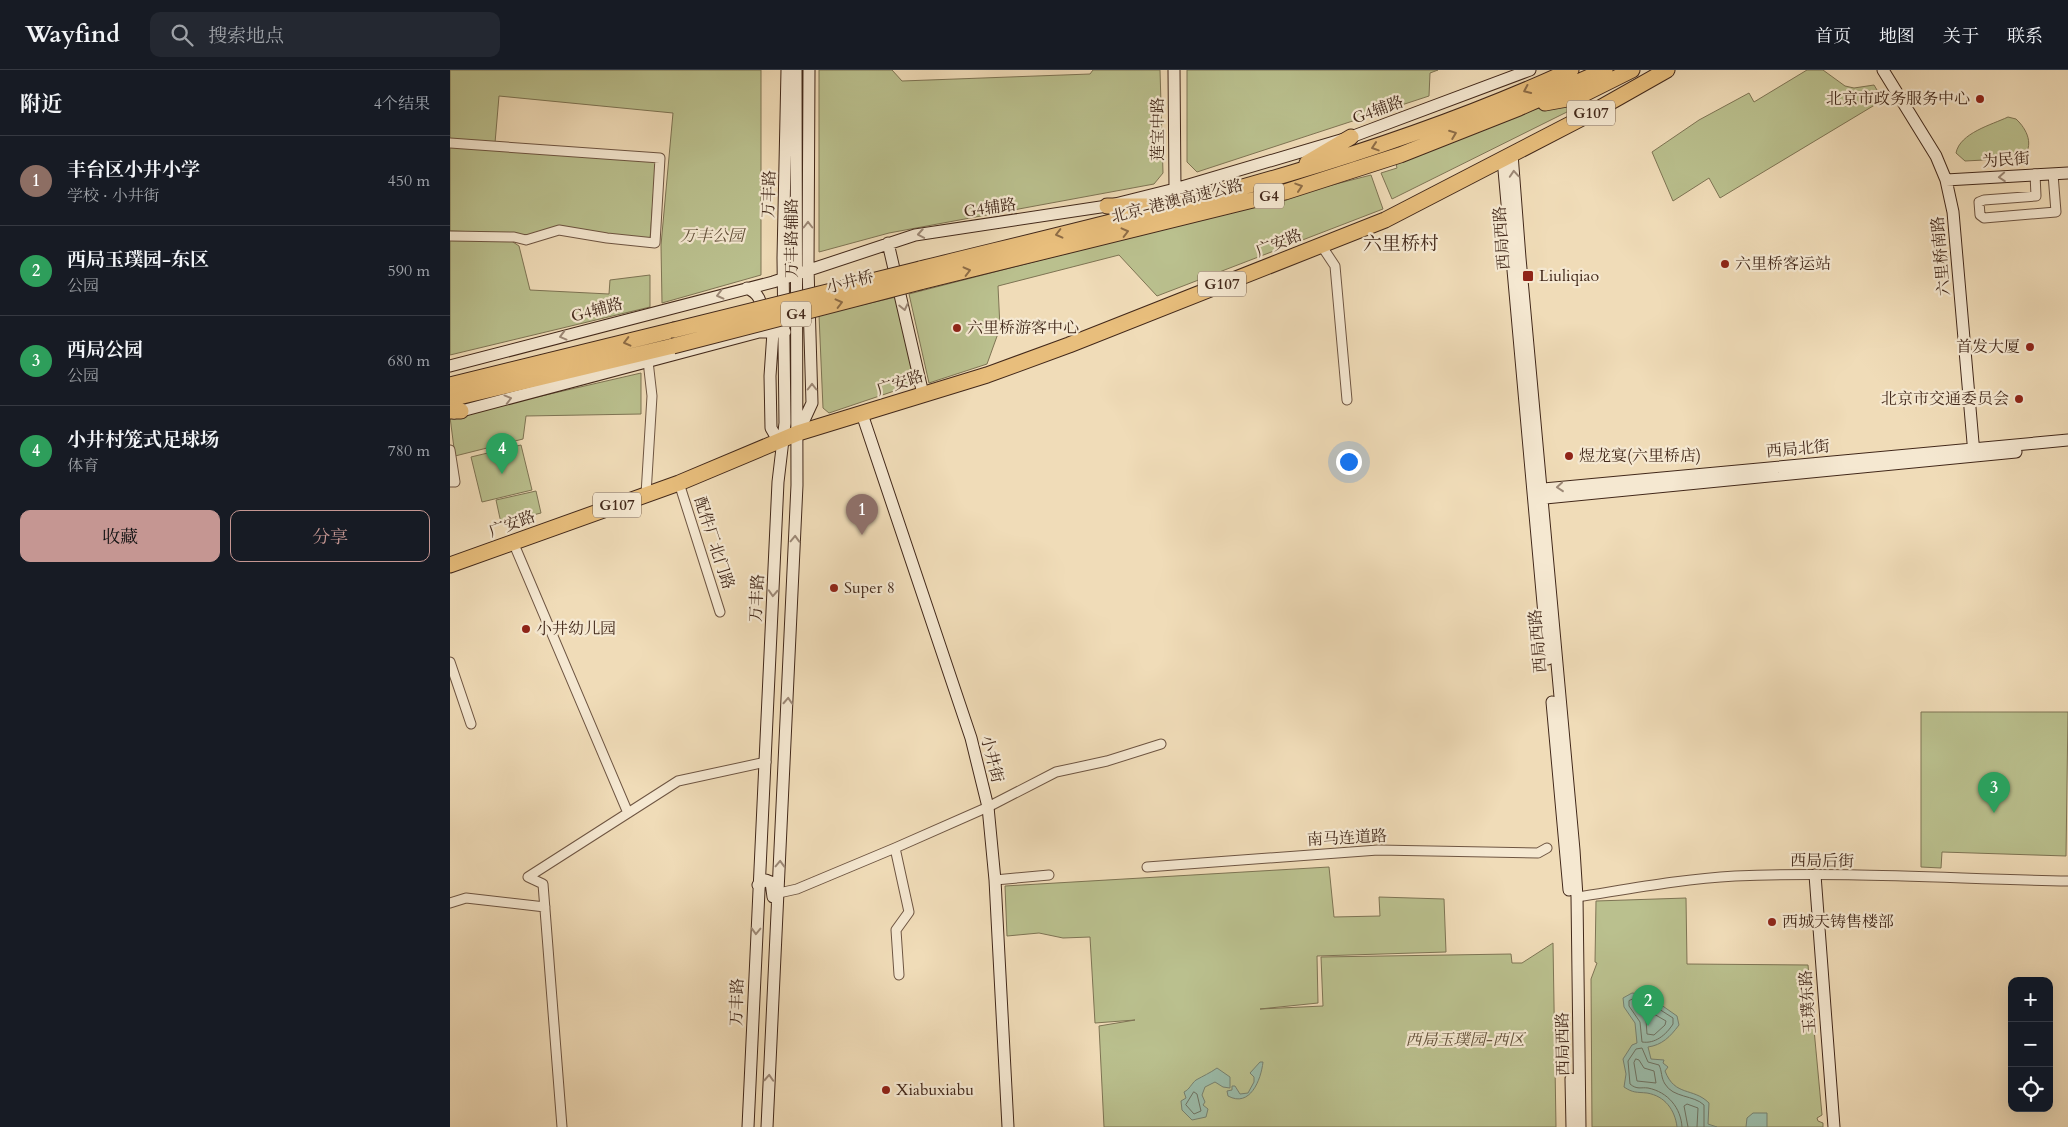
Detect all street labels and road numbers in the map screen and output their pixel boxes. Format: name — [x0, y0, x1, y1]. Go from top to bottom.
street label: G4辅路 — [1349, 91, 1407, 129]
street label: 莲宝中路 — [1147, 97, 1169, 161]
road number: G107 — [1567, 100, 1615, 126]
street label: 为民街 — [1981, 147, 2031, 173]
street label: 万丰路 — [757, 170, 781, 218]
street label: 北京-港澳高速公路 — [1109, 174, 1245, 228]
road number: G4 — [1254, 184, 1284, 208]
street label: G4辅路 — [962, 193, 1018, 223]
street label: 万丰路辅路 — [781, 198, 803, 278]
street label: 西局西路 — [1489, 205, 1515, 271]
street label: 六里桥南路 — [1927, 215, 1955, 297]
street label: 广安路 — [1253, 224, 1305, 262]
street label: 小井桥 — [824, 266, 876, 298]
road number: G107 — [1198, 272, 1246, 296]
street label: G4辅路 — [569, 293, 625, 327]
road number: G4 — [781, 302, 811, 326]
street label: 广安路 — [874, 365, 926, 401]
street label: 西局北街 — [1765, 435, 1831, 463]
road number: G107 — [593, 492, 641, 518]
street label: 配件厂北门路 — [689, 494, 739, 592]
street label: 广安路 — [486, 505, 538, 543]
street label: 万丰路 — [745, 573, 769, 623]
street label: 西局西路 — [1524, 608, 1552, 674]
street label: 小井街 — [976, 733, 1008, 785]
street label: 南马连道路 — [1306, 825, 1388, 851]
street label: 西局后街 — [1790, 849, 1854, 873]
street label: 玉璞东路 — [1795, 969, 1821, 1035]
street label: 万丰路 — [725, 978, 749, 1026]
street label: 西局西路 — [1551, 1012, 1575, 1076]

